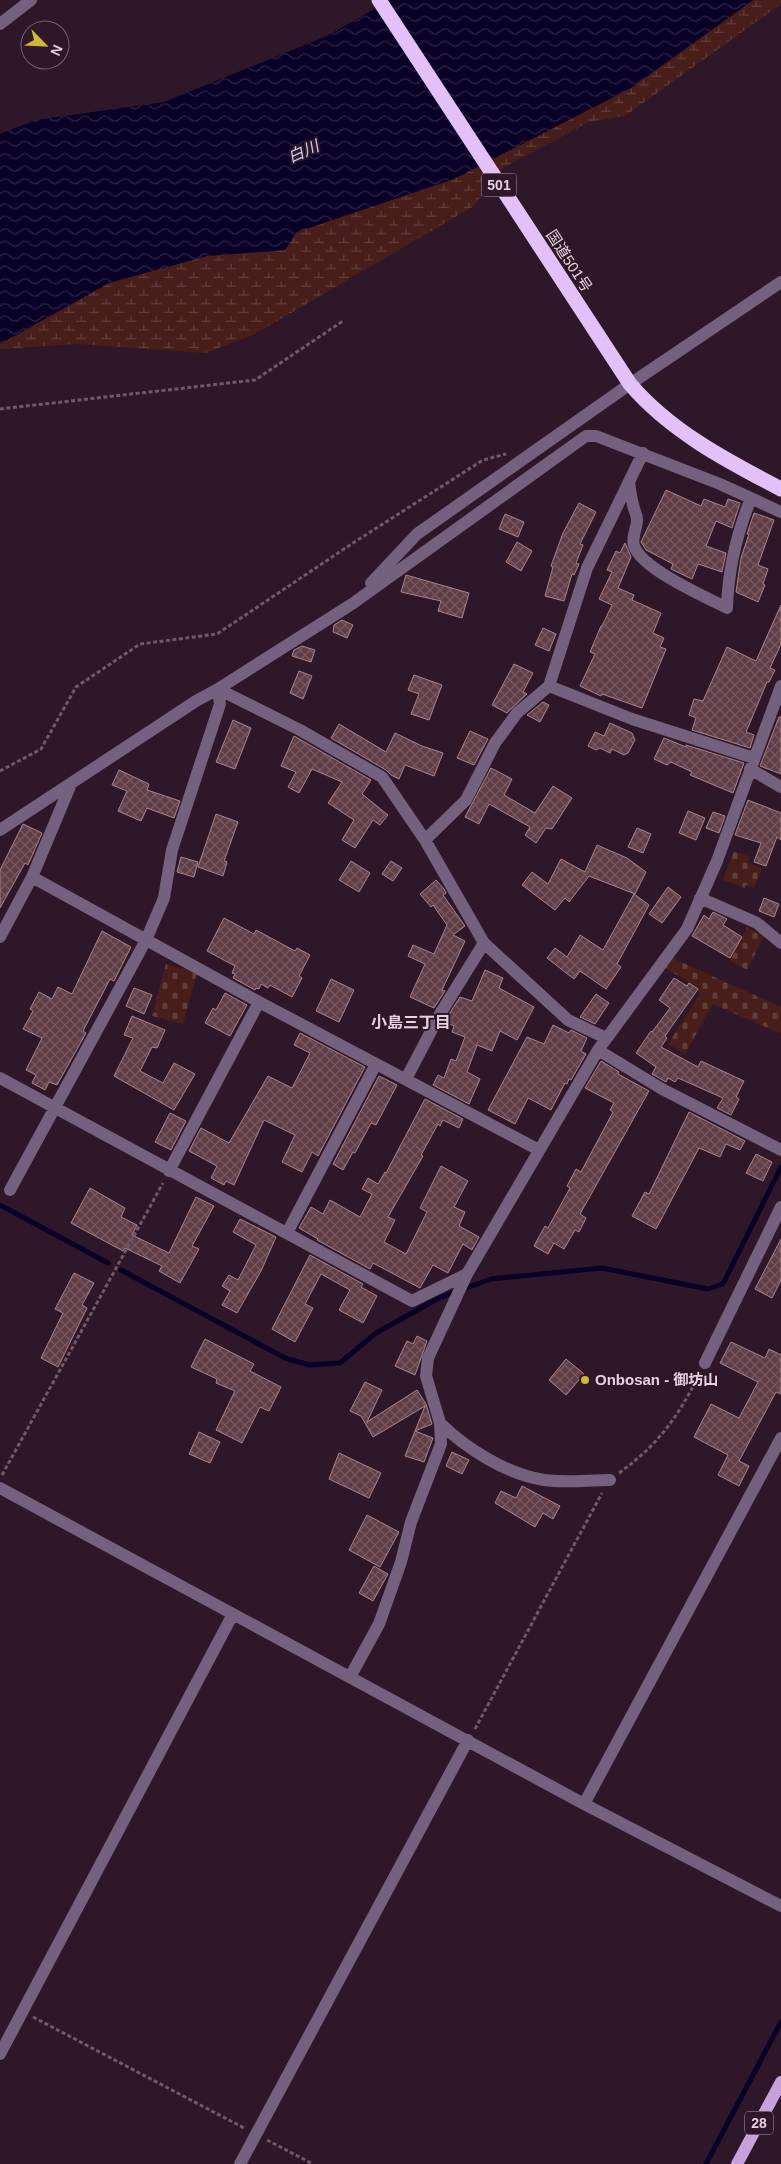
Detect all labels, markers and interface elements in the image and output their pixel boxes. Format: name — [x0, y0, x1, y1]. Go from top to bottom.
north arrow — [20, 20, 70, 70]
text: N — [48, 42, 66, 58]
water label: 白川 — [285, 136, 323, 166]
road number: 501 — [482, 174, 516, 196]
street label: 国道501号 — [543, 227, 596, 295]
district label: 小島三丁目 — [371, 1014, 451, 1031]
place label: Onbosan - 御坊山 — [595, 1371, 718, 1388]
marker: Onbosan - 御坊山 — [579, 1374, 591, 1386]
road number: 28 — [745, 2112, 773, 2134]

